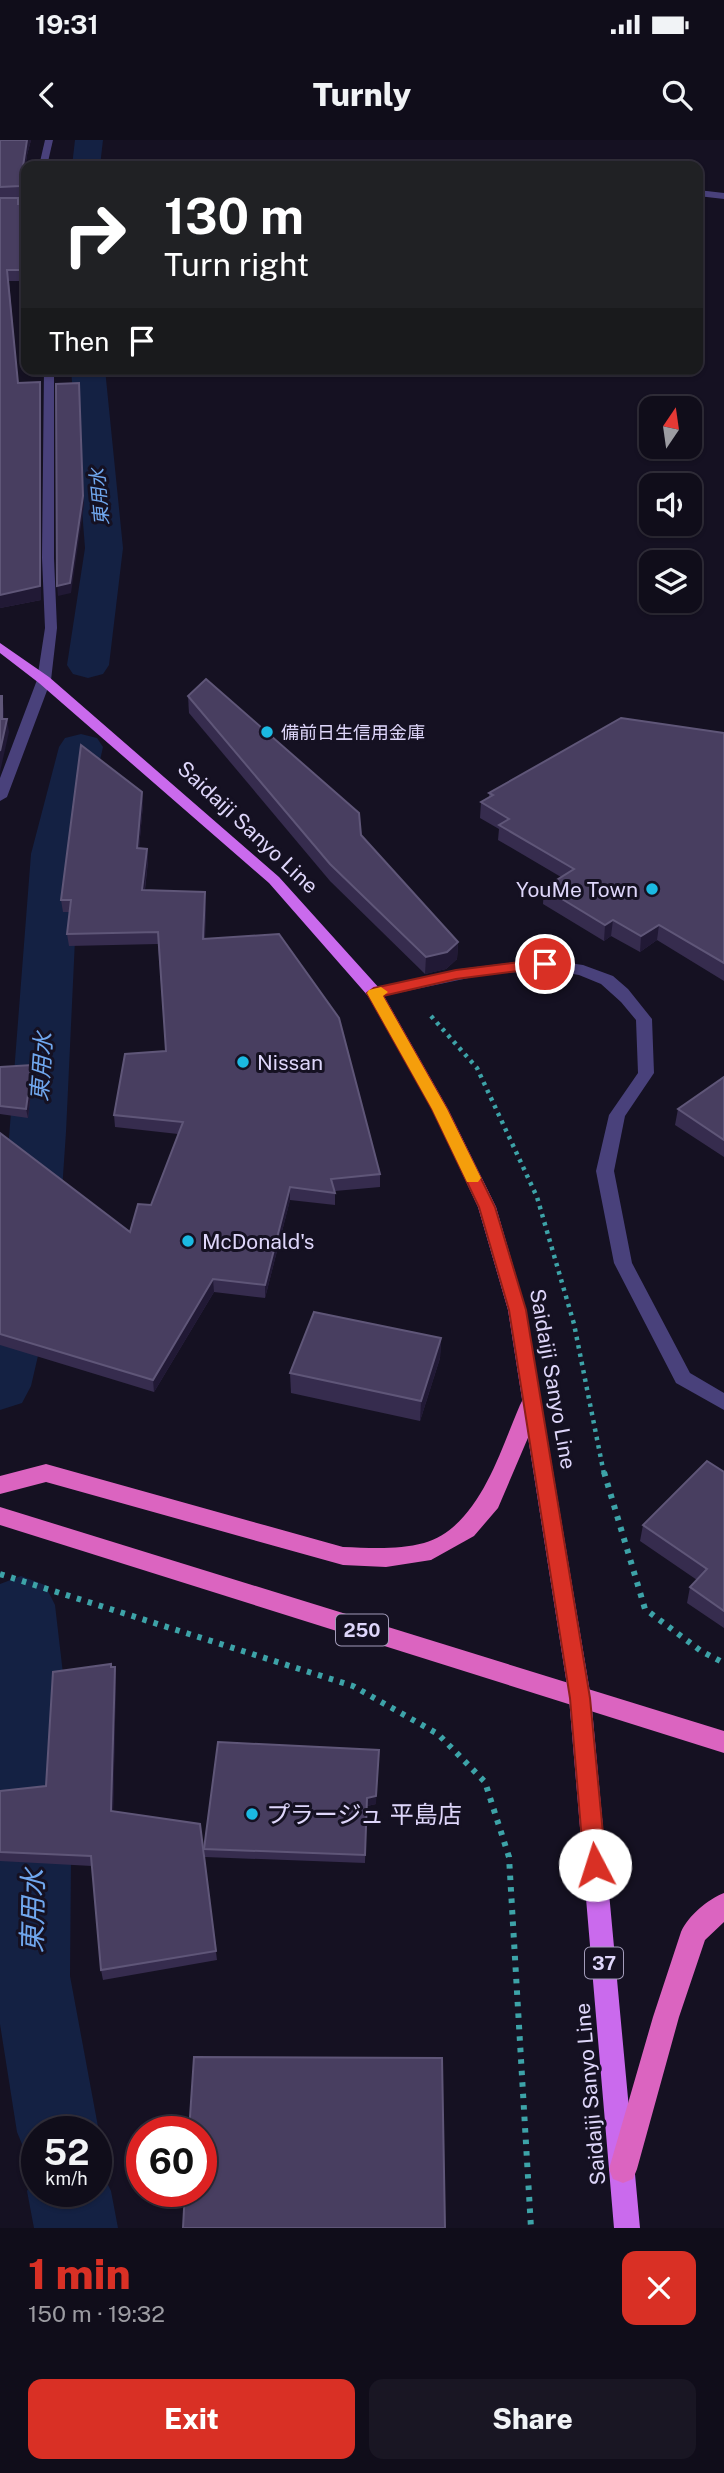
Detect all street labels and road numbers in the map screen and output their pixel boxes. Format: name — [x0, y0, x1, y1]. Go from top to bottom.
street label: Saidaiji Sanyo Line — [173, 756, 323, 898]
street label: Saidaiji Sanyo Line — [525, 1287, 581, 1471]
road number: 250 — [336, 1614, 388, 1646]
road number: 37 — [585, 1948, 623, 1979]
street label: Saidaiji Sanyo Line — [570, 2002, 610, 2186]

